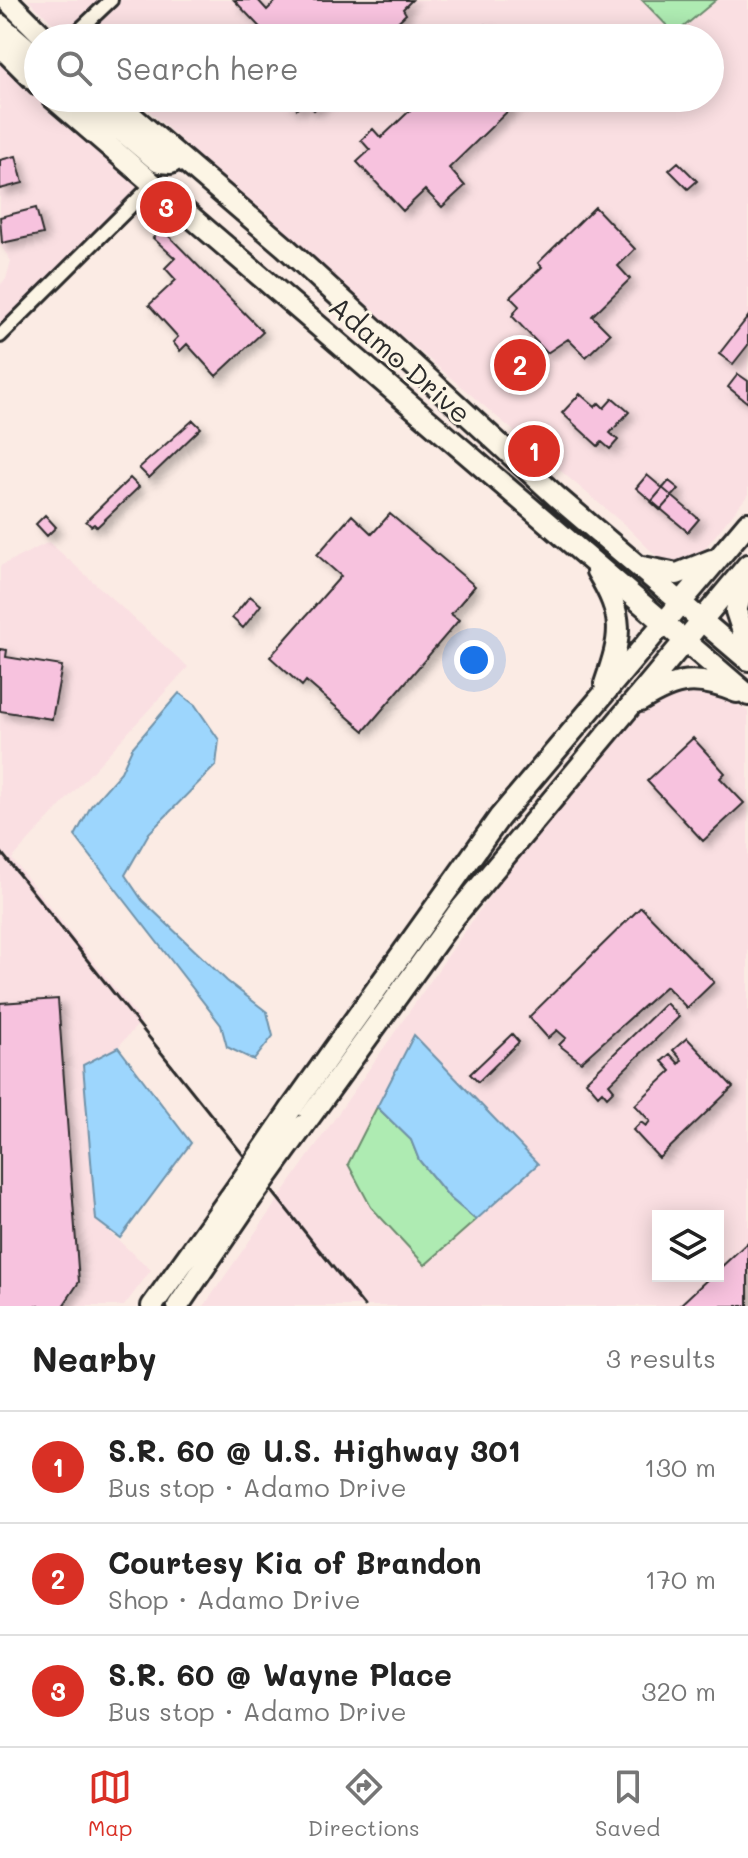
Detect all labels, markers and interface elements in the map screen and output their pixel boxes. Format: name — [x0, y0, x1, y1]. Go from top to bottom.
search box — [24, 24, 724, 112]
icon: search — [52, 46, 96, 90]
text: Search here — [116, 48, 299, 88]
pin: 3 — [140, 177, 192, 237]
street label: Adamo Drive — [322, 288, 479, 431]
pin: 2 — [494, 335, 546, 395]
pin: 1 — [508, 421, 560, 481]
your location — [454, 640, 494, 680]
map controls — [652, 1210, 724, 1282]
button: layers — [652, 1210, 724, 1282]
text: Nearby — [32, 1336, 157, 1381]
text: 3 results — [606, 1341, 716, 1375]
text: S.R. 60 @ U.S. Highway 301 — [108, 1430, 521, 1470]
text: 1 — [52, 1450, 64, 1484]
text: 130 m — [644, 1450, 716, 1484]
text: Bus stop · Adamo Drive — [108, 1470, 407, 1504]
text: Courtesy Kia of Brandon — [108, 1542, 482, 1582]
text: 2 — [51, 1562, 65, 1596]
text: 170 m — [645, 1562, 716, 1596]
text: Shop · Adamo Drive — [108, 1582, 361, 1616]
text: S.R. 60 @ Wayne Place — [108, 1654, 452, 1694]
text: 3 — [50, 1674, 66, 1708]
text: 320 m — [641, 1674, 716, 1708]
text: Bus stop · Adamo Drive — [108, 1694, 407, 1728]
tab: Map — [88, 1765, 133, 1842]
tab: Directions — [308, 1765, 420, 1842]
tab: Saved — [595, 1765, 660, 1842]

